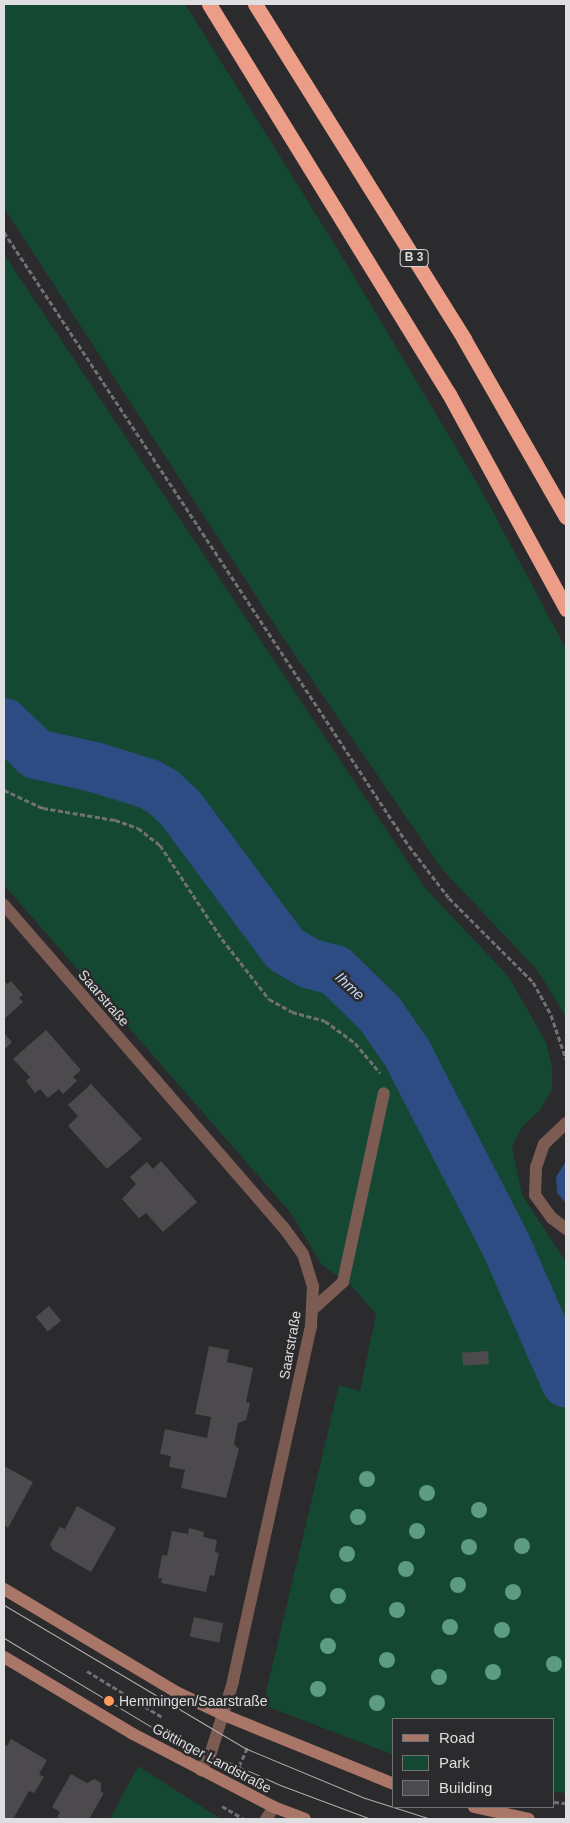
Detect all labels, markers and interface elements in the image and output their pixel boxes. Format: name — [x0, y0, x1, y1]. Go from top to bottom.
road number: B 3 — [399, 248, 429, 268]
street label: Saarstraße — [75, 966, 133, 1030]
water label: Ihme — [332, 968, 368, 1004]
street label: Saarstraße — [276, 1309, 304, 1381]
place label: Hemmingen/Saarstraße — [119, 1693, 268, 1709]
marker: Hemmingen/Saarstraße — [103, 1695, 115, 1707]
legend — [392, 1718, 555, 1808]
street label: Göttinger Landstraße — [150, 1720, 274, 1796]
text: Road — [439, 1729, 475, 1746]
text: Park — [439, 1754, 470, 1771]
text: Building — [439, 1779, 492, 1796]

